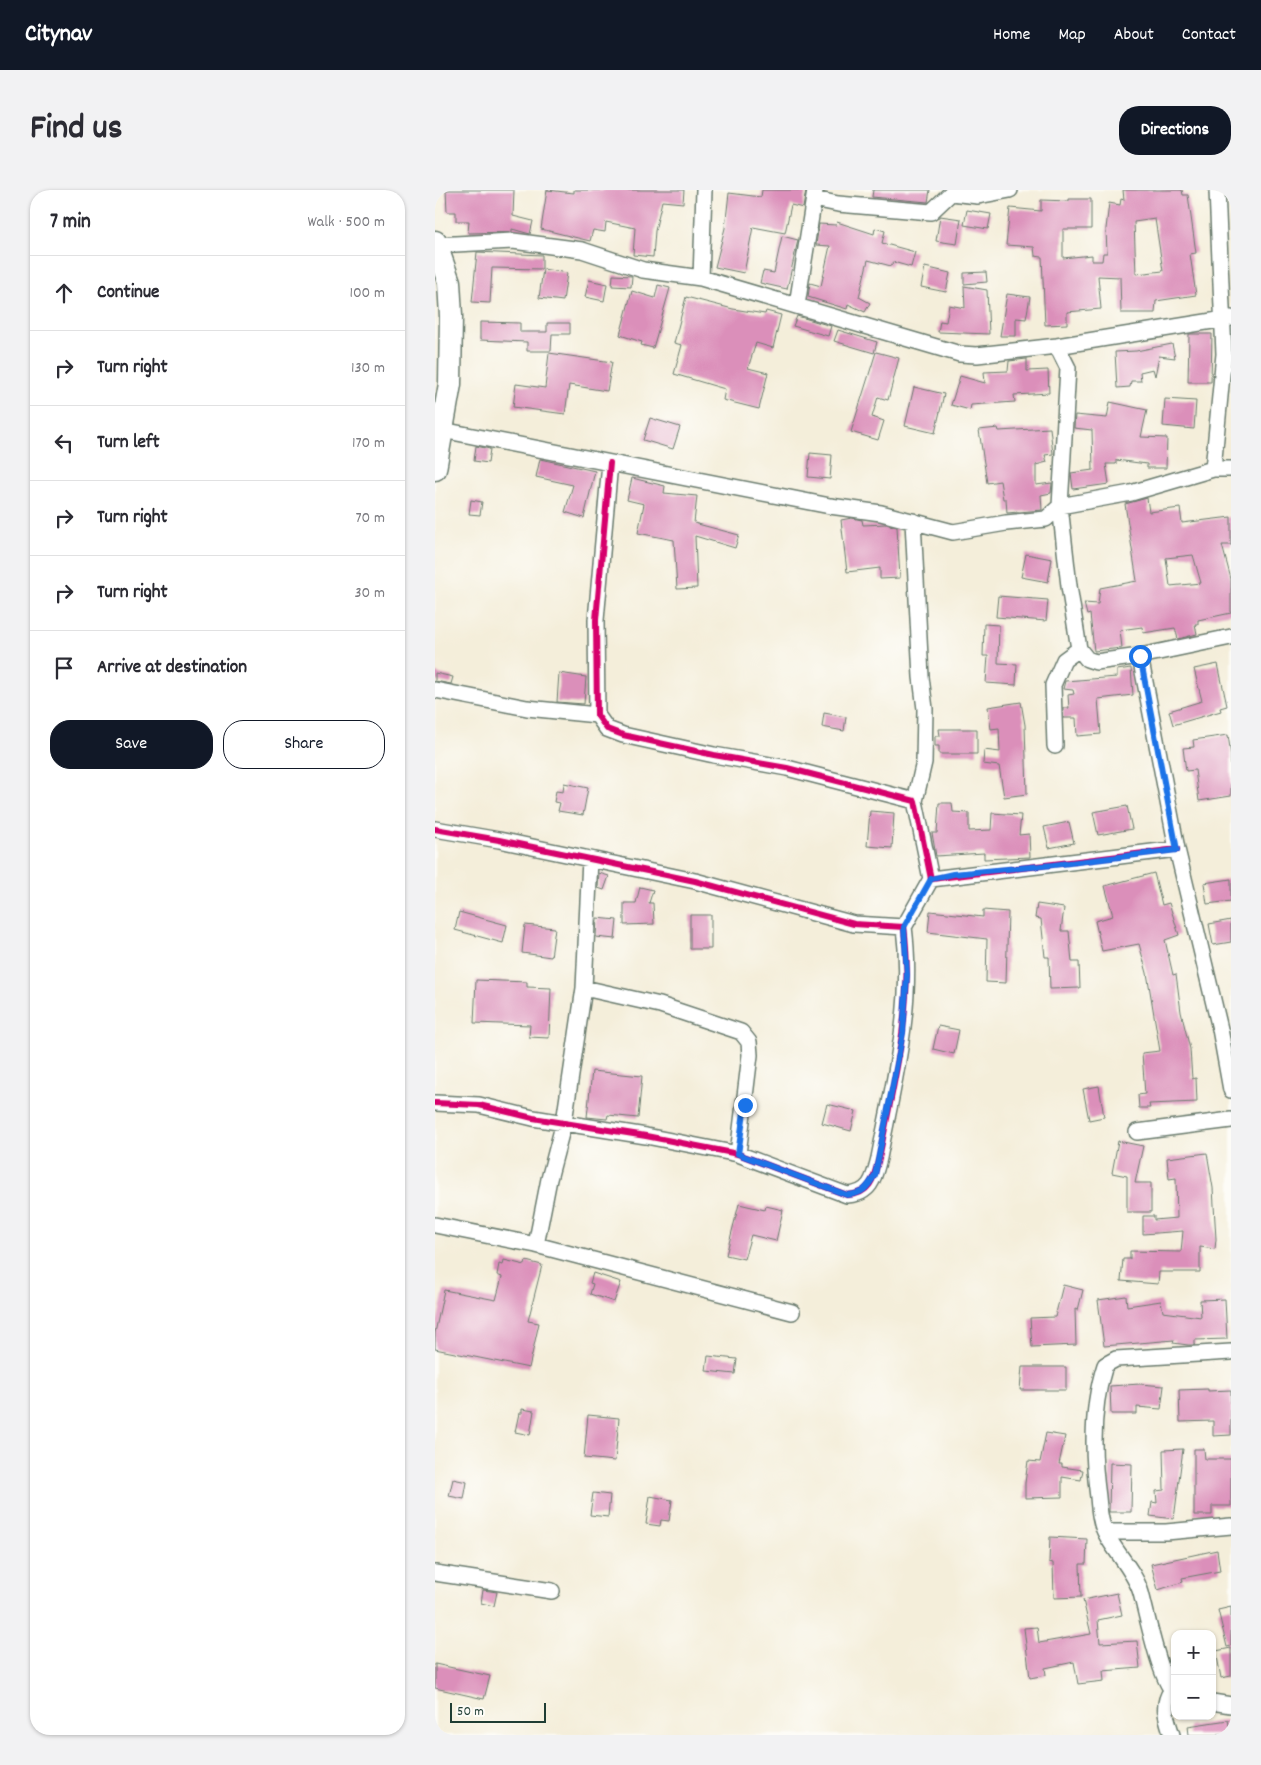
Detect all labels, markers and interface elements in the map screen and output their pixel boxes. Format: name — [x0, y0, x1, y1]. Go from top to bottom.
text: Citynav — [25, 18, 92, 52]
text: Home — [993, 23, 1030, 48]
text: Map — [1058, 23, 1086, 48]
text: About — [1114, 23, 1154, 48]
text: Contact — [1182, 23, 1236, 48]
text: Find us — [30, 105, 122, 155]
button: Directions — [1119, 106, 1231, 155]
text: 7 min — [50, 208, 91, 238]
text: Walk · 500 m — [307, 211, 385, 234]
icon: ahead — [50, 279, 78, 307]
text: Continue — [97, 280, 159, 307]
text: 100 m — [349, 282, 385, 305]
icon: right — [50, 354, 78, 382]
text: Turn right — [97, 355, 168, 382]
text: 130 m — [351, 357, 385, 380]
icon: left — [50, 429, 78, 457]
text: Turn left — [97, 430, 160, 457]
text: 170 m — [352, 432, 385, 455]
icon: right — [50, 504, 78, 532]
text: Turn right — [97, 505, 168, 532]
text: 70 m — [355, 507, 385, 530]
icon: right — [50, 579, 78, 607]
text: Turn right — [97, 580, 168, 607]
text: 30 m — [355, 582, 385, 605]
route start — [1129, 645, 1152, 668]
icon: arrive — [50, 654, 78, 682]
text: Arrive at destination — [97, 655, 247, 682]
button: Save — [50, 720, 213, 769]
button: Share — [223, 720, 385, 769]
route end — [734, 1094, 757, 1117]
map controls — [1171, 1630, 1216, 1720]
button: + — [1171, 1630, 1216, 1675]
button: − — [1171, 1675, 1216, 1720]
scale bar — [450, 1700, 546, 1723]
text: 50 m — [457, 1702, 484, 1722]

